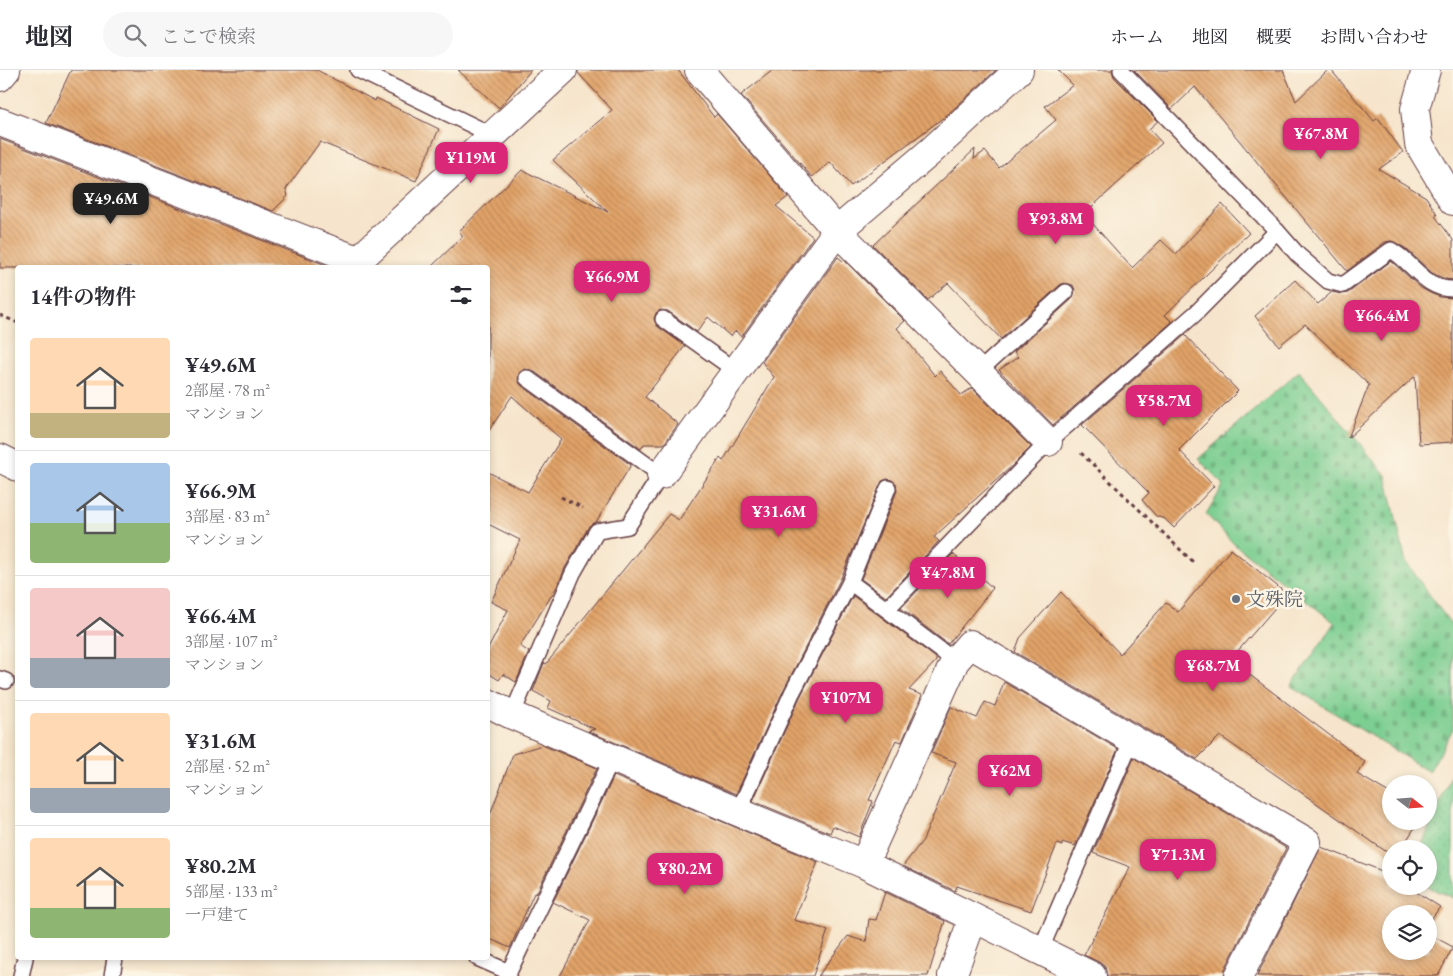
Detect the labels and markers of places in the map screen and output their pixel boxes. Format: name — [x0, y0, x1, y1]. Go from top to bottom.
pin: ¥67.8M — [1280, 118, 1362, 160]
pin: ¥119M — [436, 142, 506, 184]
pin: ¥49.6M — [70, 182, 152, 225]
pin: ¥93.8M — [1015, 202, 1097, 245]
pin: ¥66.9M — [571, 260, 653, 303]
pin: ¥66.4M — [1341, 300, 1423, 342]
pin: ¥58.7M — [1123, 384, 1205, 427]
pin: ¥31.6M — [738, 496, 820, 538]
pin: ¥47.8M — [907, 556, 989, 599]
place label: 文殊院 — [1246, 587, 1303, 612]
marker: 文殊院 — [1230, 593, 1242, 605]
pin: ¥68.7M — [1172, 650, 1254, 692]
pin: ¥107M — [811, 682, 881, 724]
pin: ¥62M — [980, 754, 1040, 797]
pin: ¥71.3M — [1137, 838, 1219, 881]
pin: ¥80.2M — [644, 852, 726, 895]

